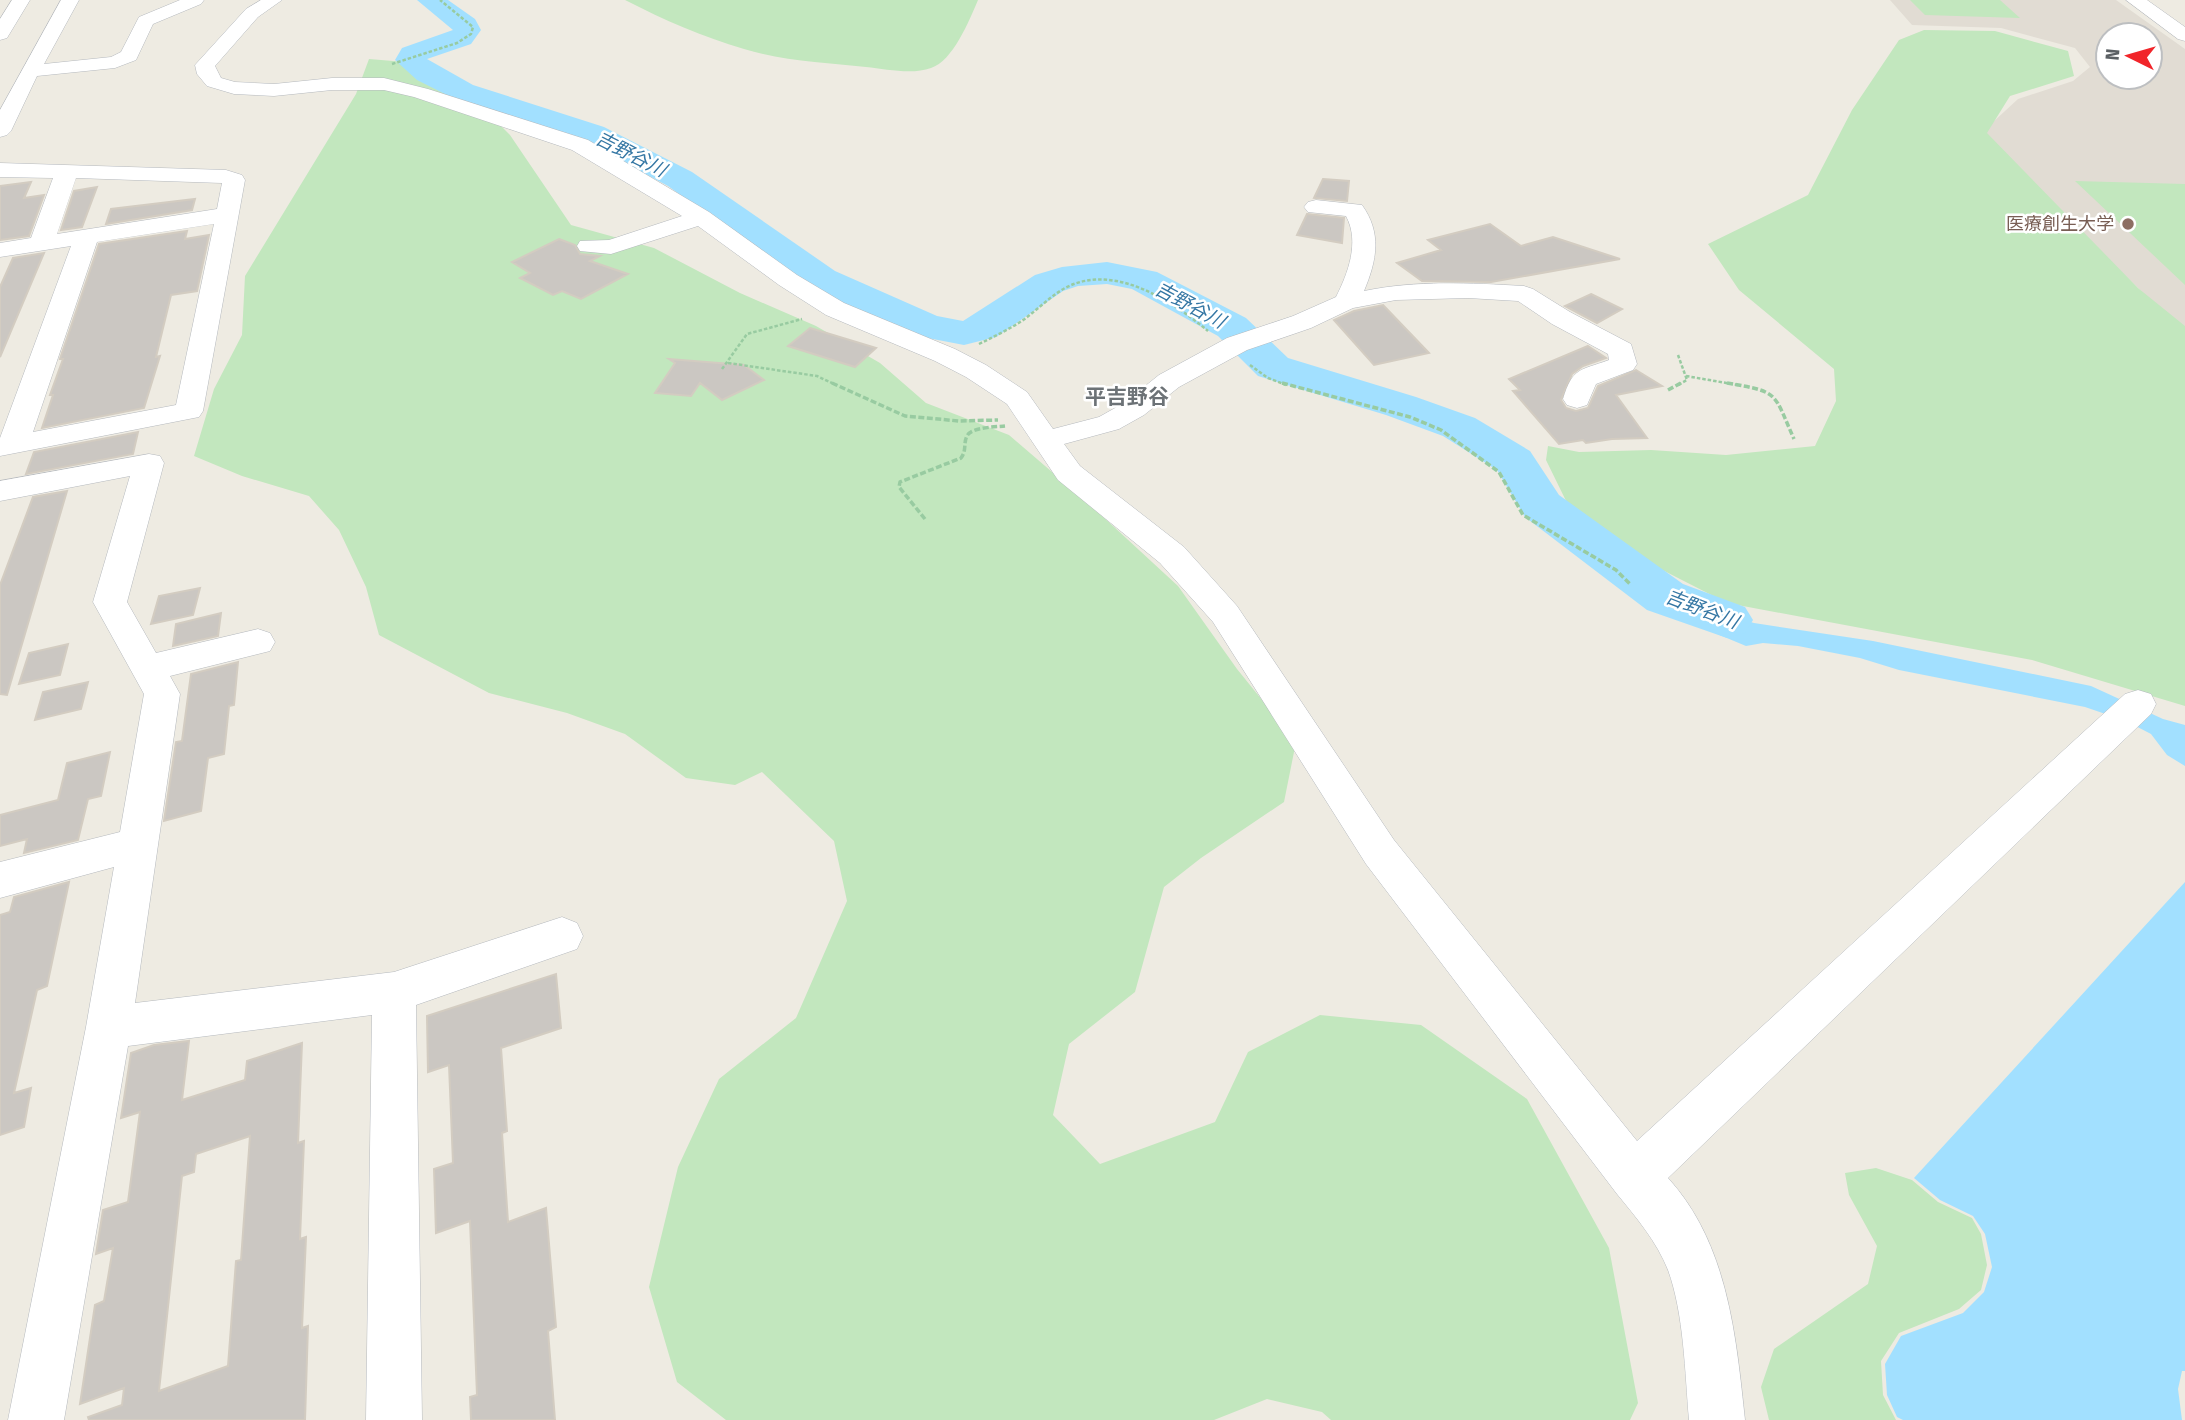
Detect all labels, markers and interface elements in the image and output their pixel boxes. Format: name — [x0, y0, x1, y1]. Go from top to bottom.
north arrow — [2094, 21, 2164, 91]
text: N — [2101, 48, 2125, 61]
water label: 吉野谷川 — [592, 126, 672, 182]
place label: 医療創生大学 — [2006, 213, 2114, 235]
marker: 医療創生大学 — [2120, 216, 2136, 232]
water label: 吉野谷川 — [1151, 277, 1231, 334]
district label: 平吉野谷 — [1085, 384, 1169, 410]
water label: 吉野谷川 — [1662, 585, 1743, 634]

